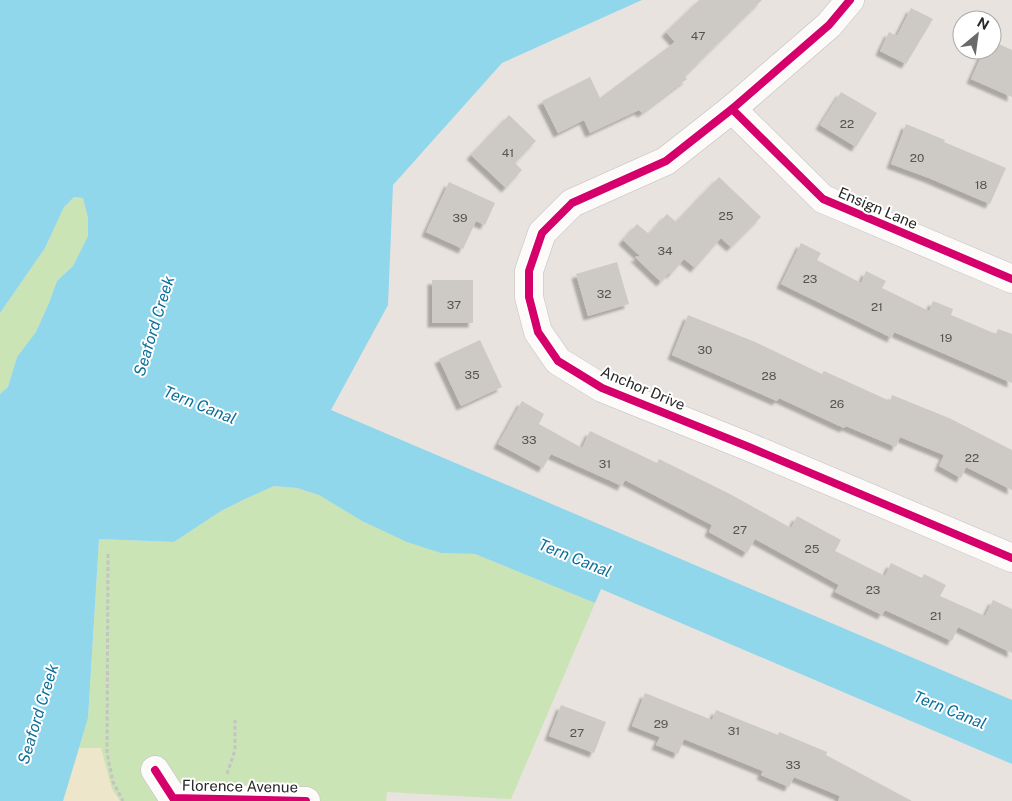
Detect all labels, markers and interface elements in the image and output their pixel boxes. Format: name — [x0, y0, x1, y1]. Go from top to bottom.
north arrow — [952, 10, 1002, 60]
text: N — [975, 14, 992, 33]
house number: 47 — [691, 29, 705, 43]
house number: 22 — [840, 117, 854, 131]
house number: 41 — [502, 146, 514, 160]
house number: 20 — [910, 151, 924, 165]
house number: 18 — [975, 178, 988, 192]
street label: Ensign Lane — [836, 184, 920, 232]
house number: 25 — [719, 209, 734, 223]
house number: 39 — [453, 211, 467, 225]
house number: 34 — [657, 244, 673, 258]
house number: 23 — [803, 272, 817, 286]
water label: Seaford Creek — [130, 273, 178, 378]
house number: 32 — [597, 287, 611, 301]
house number: 37 — [447, 298, 461, 312]
house number: 21 — [871, 300, 883, 314]
house number: 19 — [940, 331, 952, 345]
house number: 30 — [698, 343, 712, 357]
street label: Anchor Drive — [598, 363, 688, 413]
house number: 35 — [464, 368, 480, 382]
house number: 28 — [762, 369, 777, 383]
water label: Tern Canal — [161, 382, 239, 428]
house number: 26 — [830, 397, 844, 411]
house number: 33 — [521, 433, 537, 447]
house number: 22 — [965, 451, 979, 465]
house number: 31 — [599, 457, 611, 471]
house number: 27 — [733, 523, 747, 537]
water label: Tern Canal — [536, 535, 614, 581]
house number: 25 — [805, 542, 820, 556]
house number: 23 — [866, 583, 880, 597]
house number: 21 — [930, 609, 942, 623]
water label: Seaford Creek — [14, 661, 62, 766]
water label: Tern Canal — [911, 687, 989, 733]
house number: 29 — [654, 717, 668, 731]
house number: 31 — [728, 724, 740, 738]
house number: 27 — [570, 726, 584, 740]
house number: 33 — [785, 758, 801, 772]
street label: Florence Avenue — [182, 776, 298, 796]

